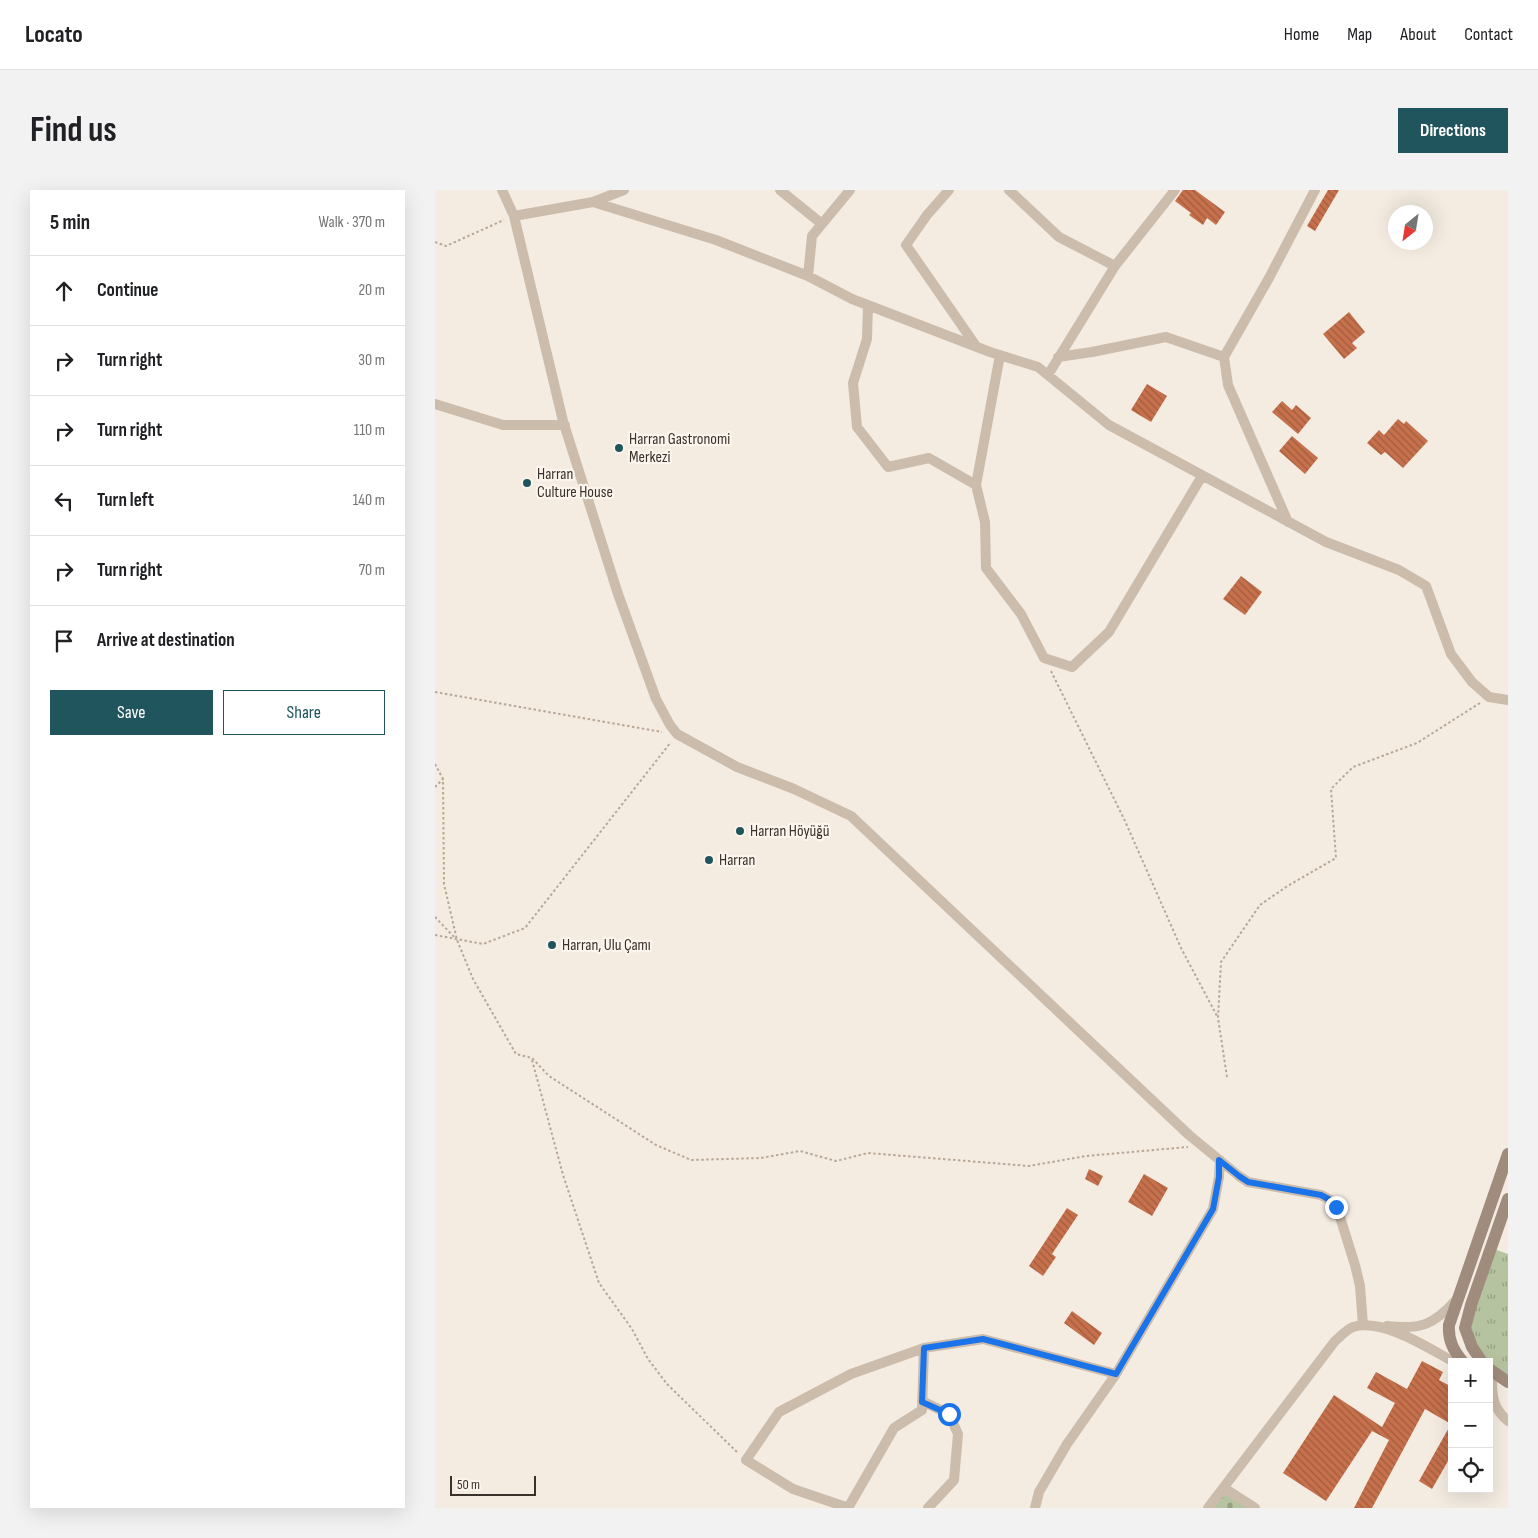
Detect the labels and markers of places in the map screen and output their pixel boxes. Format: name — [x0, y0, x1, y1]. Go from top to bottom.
place label: Harran Gastronomi Merkezi — [629, 430, 730, 467]
marker: Harran Gastronomi Merkezi — [613, 442, 625, 454]
place label: Harran Culture House — [537, 465, 613, 502]
marker: Harran Culture House — [521, 477, 533, 489]
place label: Harran Höyüğü — [750, 822, 829, 841]
marker: Harran Höyüğü — [734, 825, 746, 837]
place label: Harran — [719, 851, 755, 870]
marker: Harran — [703, 854, 715, 866]
place label: Harran, Ulu Çamı — [562, 936, 651, 955]
marker: Harran, Ulu Çamı — [546, 939, 558, 951]

